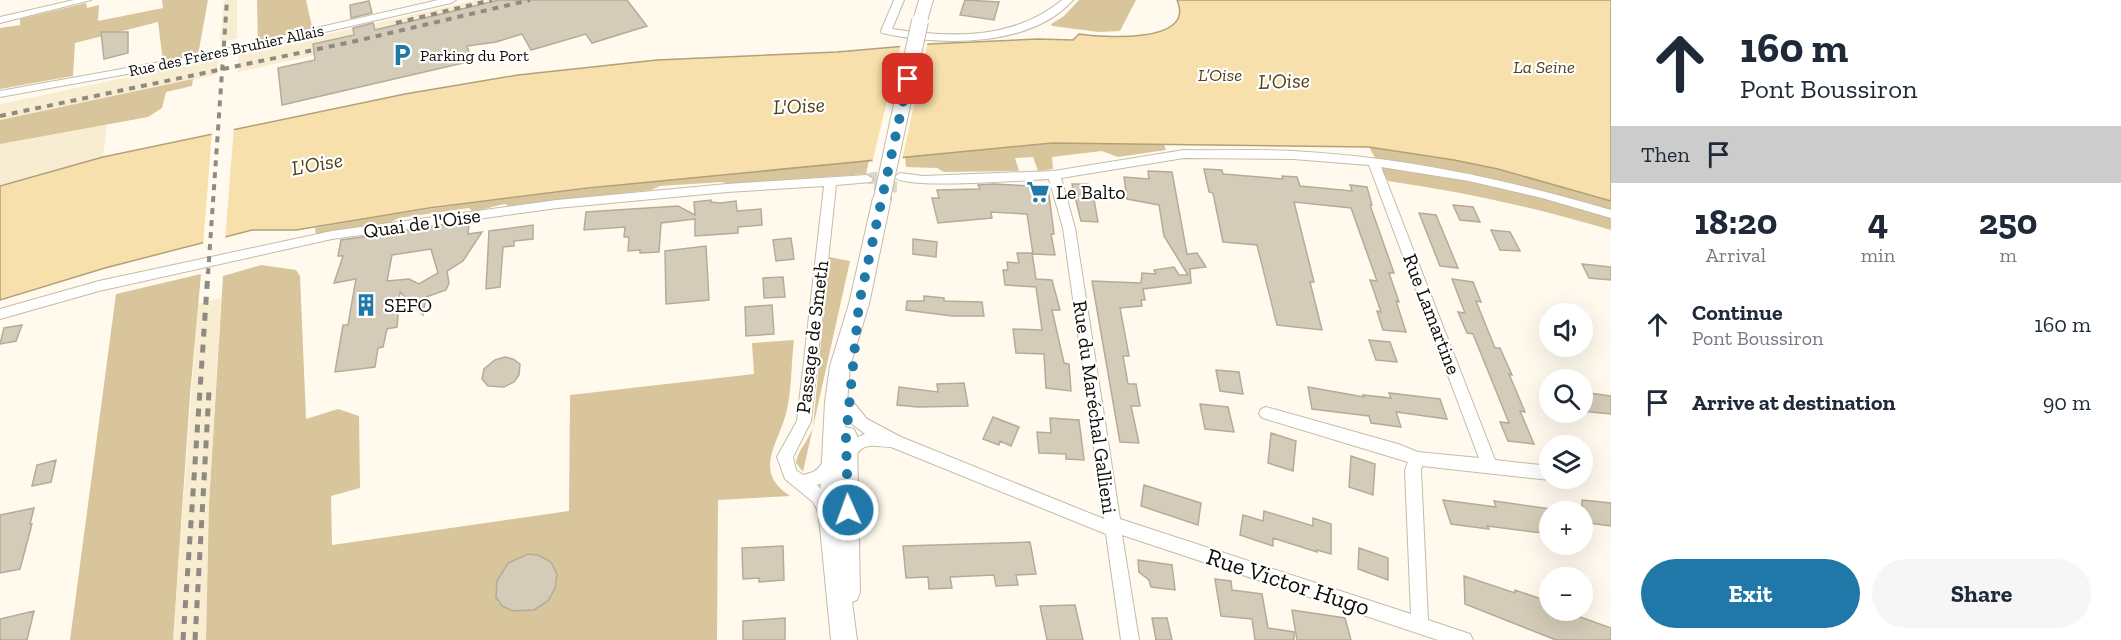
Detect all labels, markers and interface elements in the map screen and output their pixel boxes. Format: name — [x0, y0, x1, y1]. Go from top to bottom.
street label: Rue des Frères Bruhier Allais — [127, 21, 325, 80]
text: 160 m — [1740, 22, 1848, 73]
icon: ahead — [1641, 24, 1719, 102]
parking icon: Parking du Port — [389, 42, 415, 68]
place label: Parking du Port — [420, 46, 529, 65]
pin — [882, 53, 933, 104]
water label: La Seine — [1513, 56, 1575, 78]
icon: arrive — [891, 62, 924, 95]
water label: L’Oise — [1198, 64, 1242, 86]
water label: L'Oise — [1258, 67, 1310, 94]
text: Pont Boussiron — [1740, 73, 1918, 105]
water label: L'Oise — [772, 92, 825, 119]
icon: arrive — [1702, 138, 1735, 171]
text: Then — [1641, 141, 1690, 168]
water label: L'Oise — [289, 147, 345, 180]
supermarket icon: Le Balto — [1025, 179, 1051, 205]
place label: Le Balto — [1056, 180, 1126, 204]
text: 18:20 — [1694, 200, 1777, 243]
text: 4 — [1868, 200, 1888, 243]
text: 250 — [1979, 200, 2038, 243]
street label: Quai de l'Oise — [362, 203, 482, 243]
text: Arrival — [1706, 243, 1766, 267]
text: min — [1861, 243, 1895, 267]
text: m — [1999, 243, 2017, 267]
street label: Rue Lamartine — [1398, 250, 1466, 378]
street label: Passage de Smeth — [791, 258, 833, 415]
building icon: SEFO — [353, 292, 379, 318]
place label: SEFO — [384, 293, 432, 317]
street label: Rue du Maréchal Gallieni — [1068, 299, 1122, 516]
text: Continue — [1692, 299, 1783, 326]
map controls — [1539, 303, 1593, 621]
button: sound — [1539, 303, 1593, 357]
icon: ahead — [1641, 308, 1674, 341]
text: 160 m — [2034, 311, 2091, 338]
text: Pont Boussiron — [1692, 326, 1824, 350]
button: search — [1539, 369, 1593, 423]
icon: arrive — [1641, 386, 1674, 419]
text: Arrive at destination — [1692, 389, 1895, 416]
text: 90 m — [2043, 389, 2091, 416]
button: layers — [1539, 435, 1593, 489]
position arrow — [816, 478, 880, 542]
button: + — [1539, 501, 1593, 555]
street label: Rue Victor Hugo — [1203, 541, 1373, 622]
button: Exit — [1641, 559, 1860, 628]
button: Share — [1872, 559, 2091, 628]
button: − — [1539, 567, 1593, 621]

